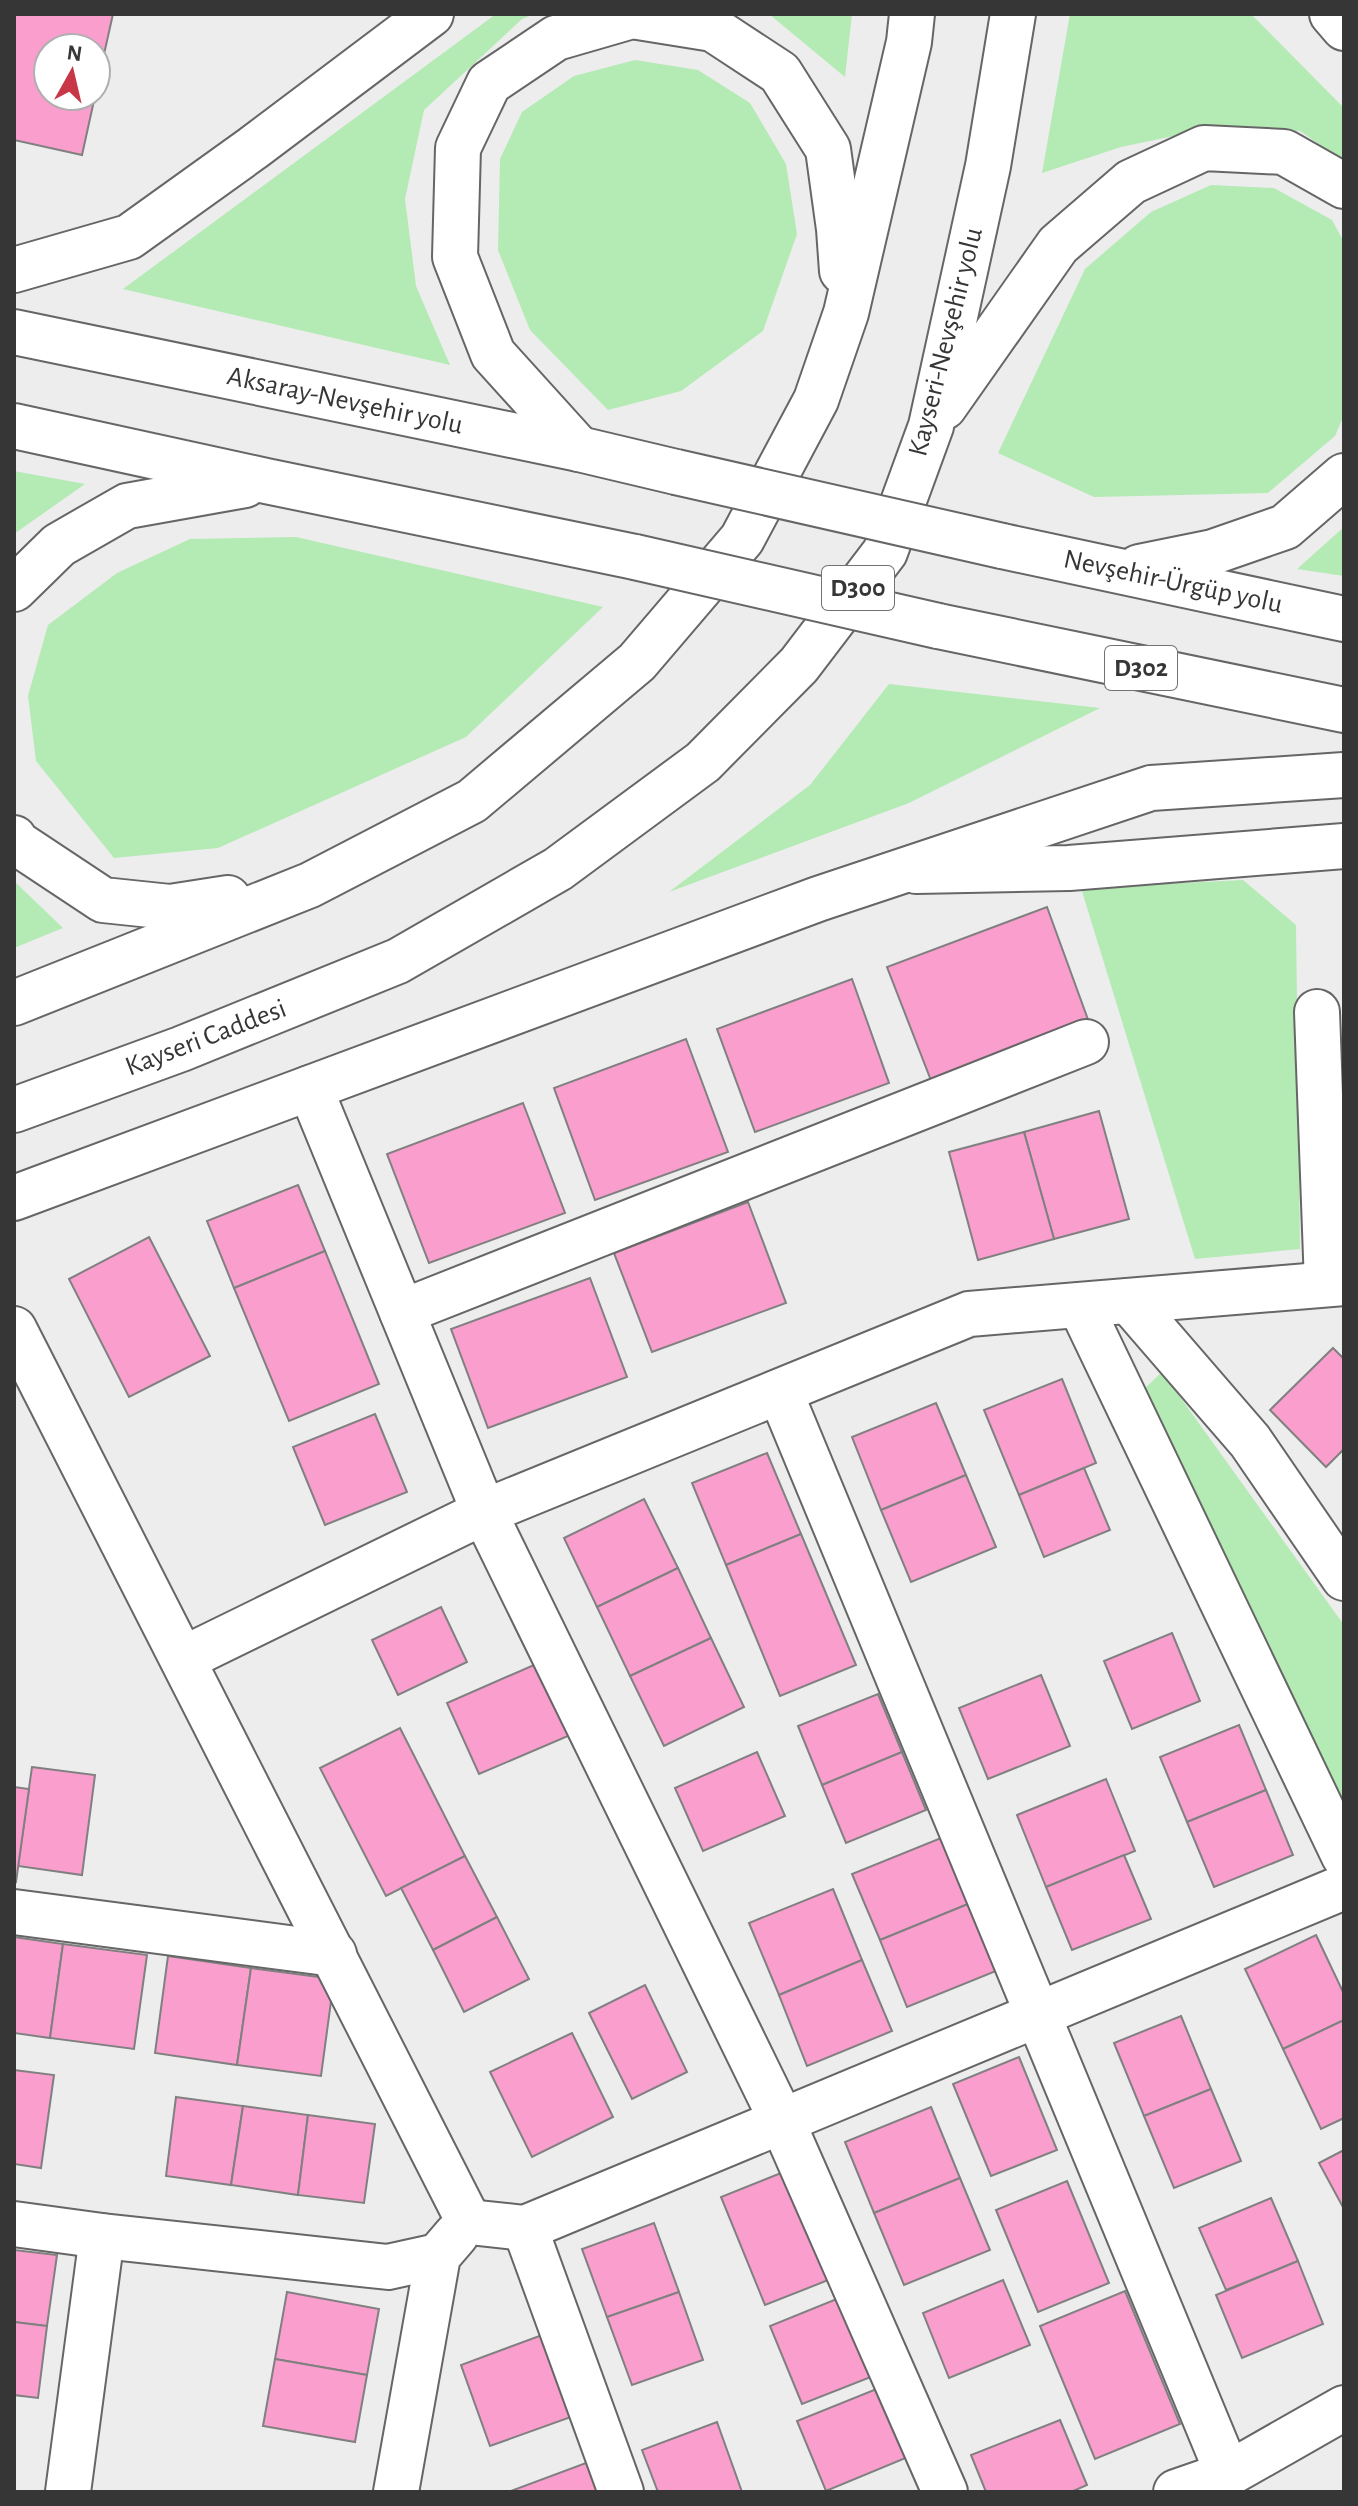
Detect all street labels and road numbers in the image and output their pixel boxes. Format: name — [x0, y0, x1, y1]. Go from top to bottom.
street label: Kayseri-Nevşehir yolu — [904, 225, 988, 459]
street label: Aksaray-Nevşehir yolu — [225, 362, 465, 440]
street label: Nevşehir-Ürgüp yolu — [1061, 543, 1285, 619]
road number: D300 — [822, 566, 894, 610]
road number: D302 — [1105, 646, 1177, 690]
street label: Kayseri Caddesi — [122, 995, 290, 1081]

